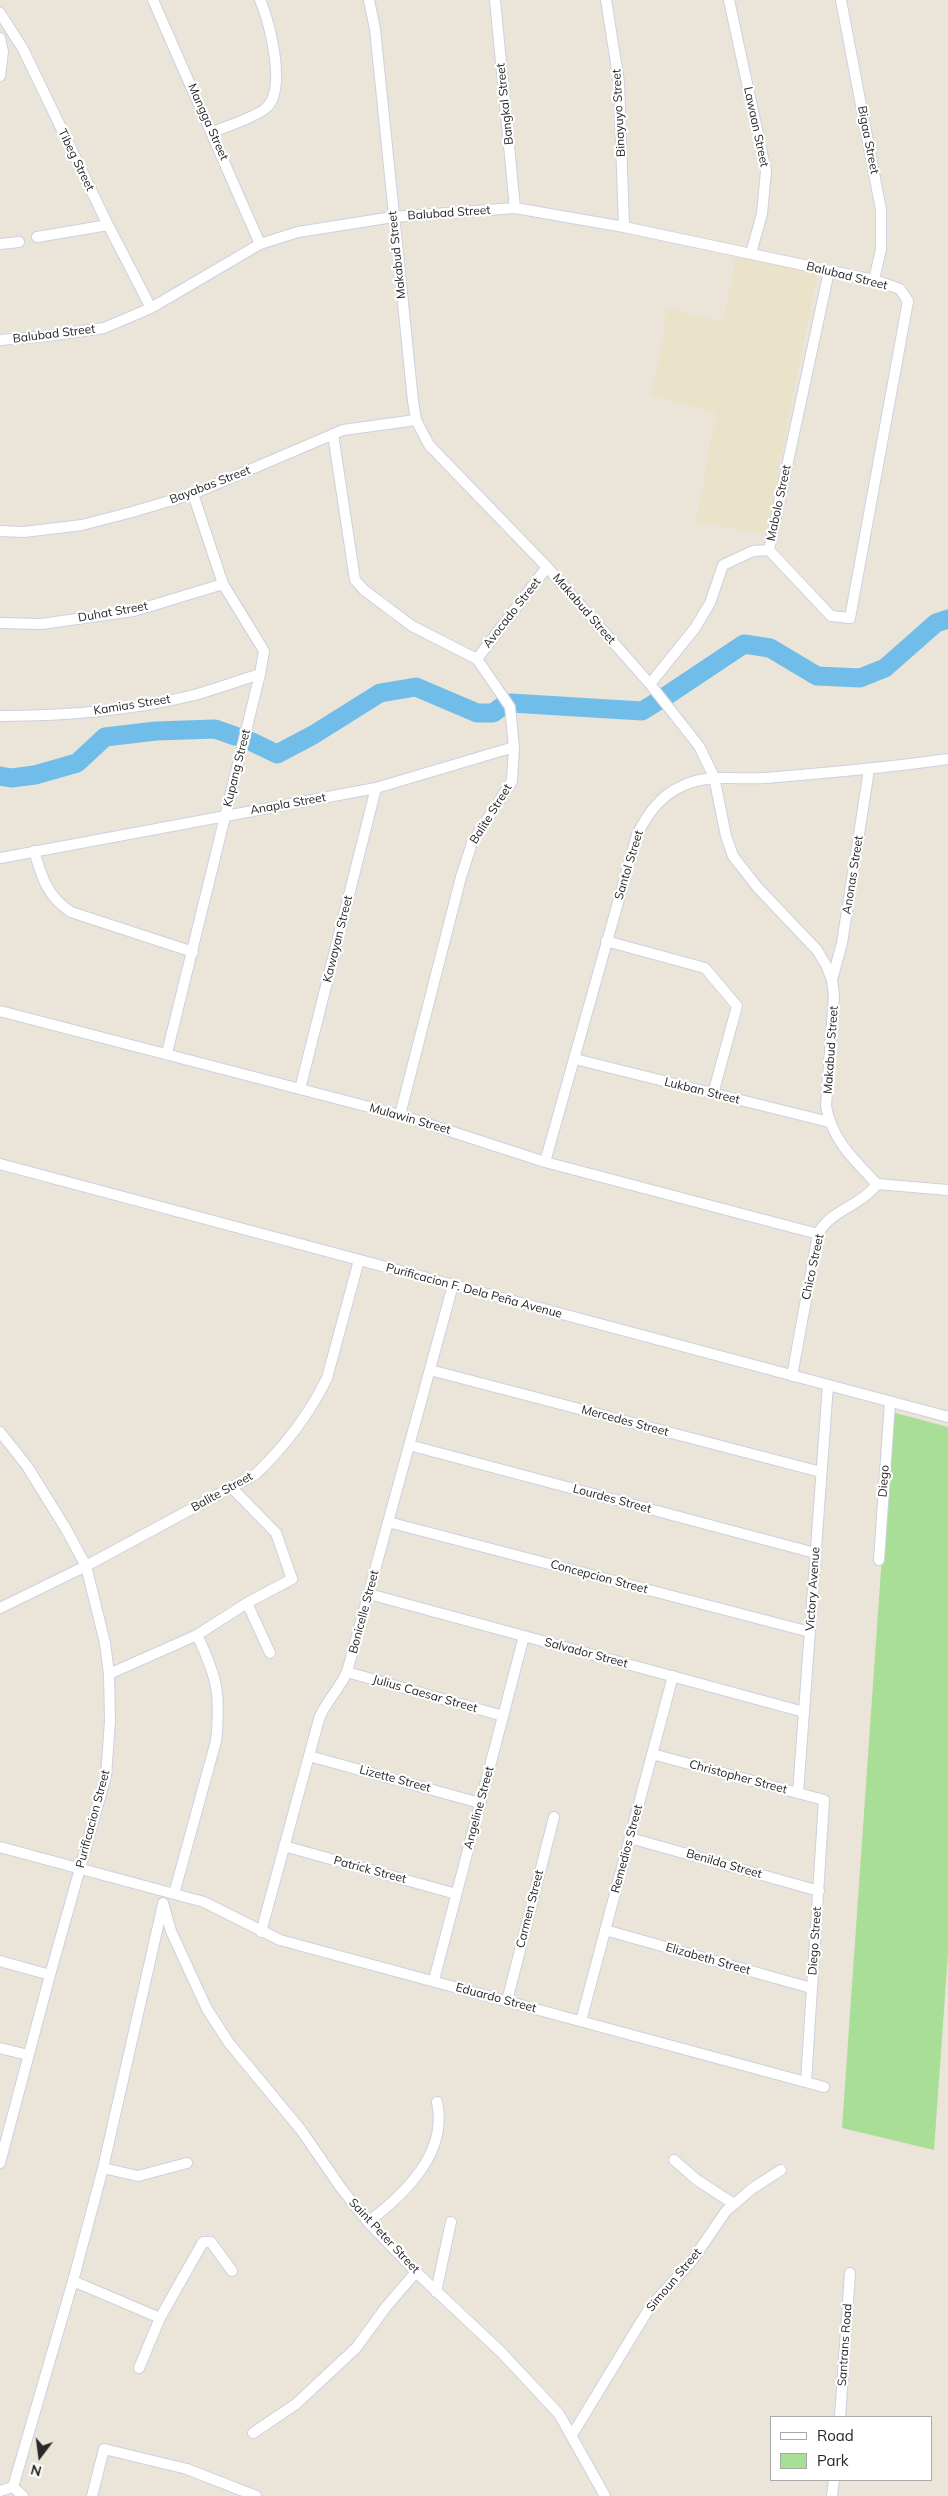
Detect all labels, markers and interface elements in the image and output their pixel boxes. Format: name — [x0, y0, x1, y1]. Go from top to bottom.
street label: Bangkal Street — [494, 62, 516, 146]
street label: Binayuyo Street — [610, 69, 628, 157]
street label: Mangga Street — [185, 81, 231, 163]
street label: Lawaan Street — [740, 86, 772, 168]
street label: Bigaa Street — [854, 105, 882, 175]
street label: Tibeg Street — [55, 127, 97, 193]
street label: Balubad Street — [407, 203, 491, 223]
street label: Makabud Street — [385, 210, 409, 300]
street label: Balubad Street — [805, 259, 889, 293]
street label: Balubad Street — [12, 322, 96, 346]
street label: Bayabas Street — [168, 463, 252, 507]
street label: Mabolo Street — [764, 464, 794, 542]
street label: Makabud Street — [550, 571, 618, 647]
street label: Avocado Street — [480, 575, 544, 651]
street label: Duhat Street — [77, 599, 149, 625]
street label: Kamias Street — [93, 692, 171, 718]
street label: Kupang Street — [220, 728, 254, 808]
street label: Balite Street — [467, 781, 515, 847]
street label: Anapla Street — [249, 790, 327, 818]
street label: Santol Street — [612, 829, 646, 901]
street label: Anonas Street — [840, 835, 866, 915]
street label: Kawayan Street — [320, 894, 356, 984]
street label: Makabud Street — [821, 1005, 841, 1095]
street label: Lukban Street — [663, 1075, 741, 1107]
street label: Mulawin Street — [368, 1101, 452, 1137]
street label: Chico Street — [799, 1233, 827, 1301]
street label: Purificacion F. Dela Peña Avenue — [384, 1261, 564, 1321]
street label: Mercedes Street — [580, 1402, 670, 1440]
street label: Diego — [876, 1464, 892, 1498]
street label: Balite Street — [189, 1469, 255, 1515]
street label: Lourdes Street — [571, 1482, 653, 1516]
street label: Victory Avenue — [803, 1547, 823, 1631]
street label: Concepcion Street — [549, 1557, 649, 1597]
street label: Bonicelle Street — [346, 1569, 382, 1655]
street label: Salvador Street — [543, 1635, 629, 1671]
street label: Julius Caesar Street — [371, 1672, 479, 1716]
street label: Christopher Street — [687, 1757, 789, 1797]
street label: Lizette Street — [358, 1763, 432, 1795]
street label: Angeline Street — [461, 1765, 497, 1851]
street label: Purificacion Street — [73, 1768, 113, 1870]
street label: Remedios Street — [608, 1803, 646, 1895]
street label: Benilda Street — [684, 1846, 764, 1882]
street label: Patrick Street — [332, 1853, 408, 1887]
street label: Carmen Street — [513, 1868, 547, 1950]
street label: Diego Street — [805, 1906, 825, 1976]
street label: Elizabeth Street — [664, 1940, 752, 1978]
street label: Eduardo Street — [454, 1980, 538, 2016]
street label: Saint Peter Street — [346, 2196, 422, 2276]
street label: Simoun Street — [643, 2245, 705, 2315]
street label: Santrans Road — [835, 2303, 855, 2387]
legend — [770, 2416, 933, 2481]
text: Road — [817, 2426, 854, 2445]
north arrow — [15, 2431, 65, 2481]
text: Park — [817, 2451, 849, 2470]
text: N — [29, 2460, 44, 2481]

